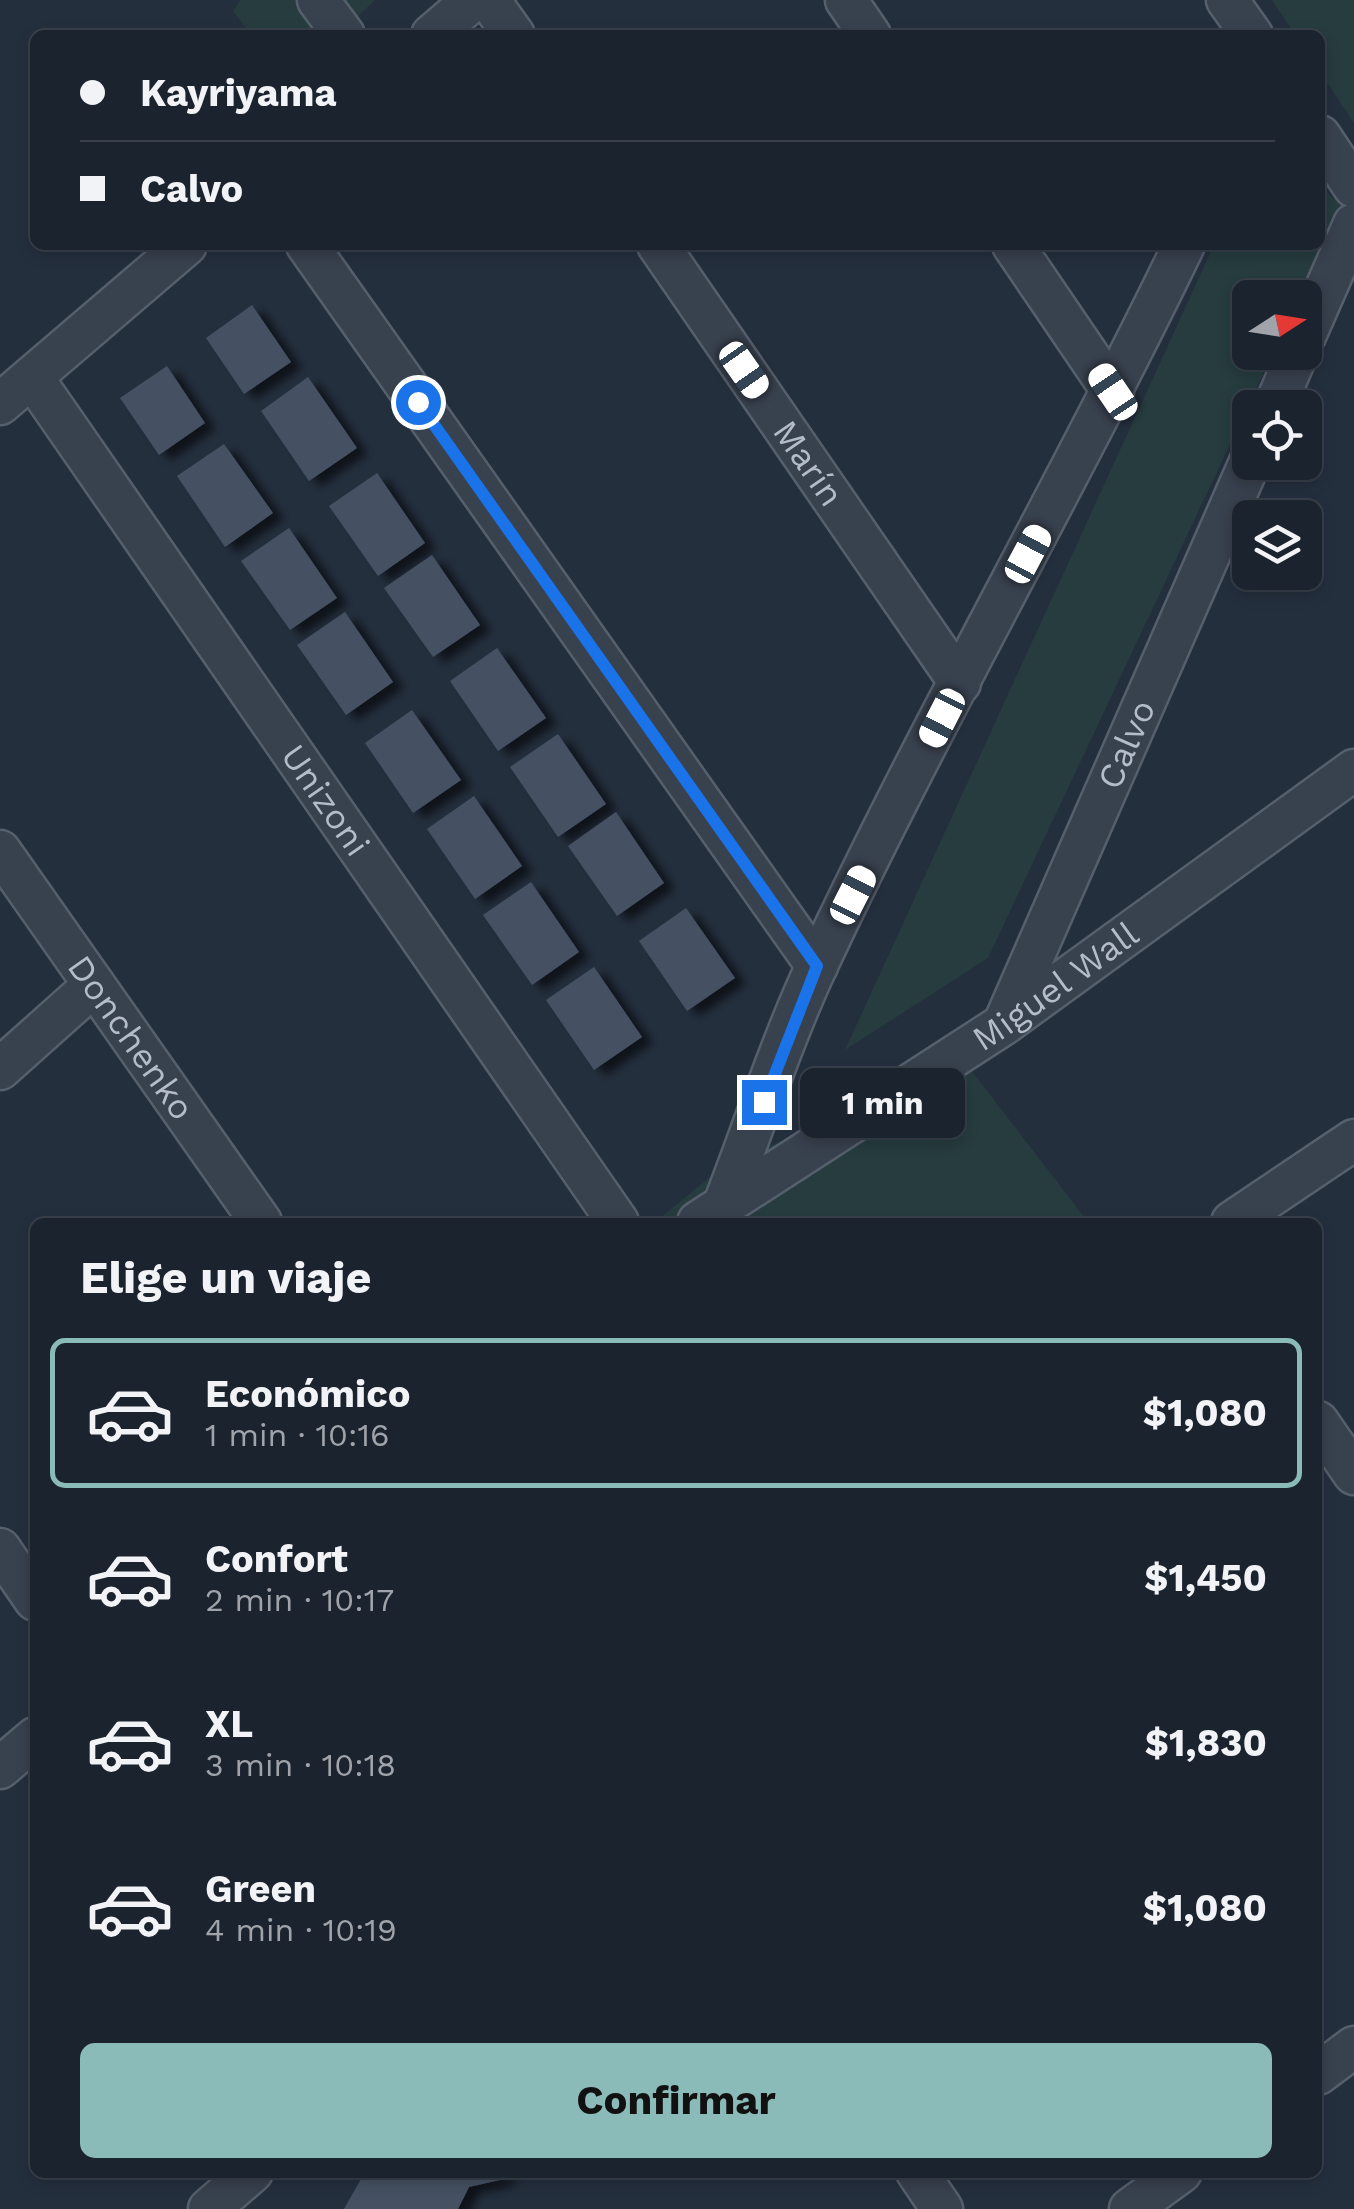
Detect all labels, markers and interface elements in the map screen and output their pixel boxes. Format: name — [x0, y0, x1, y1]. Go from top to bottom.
text: Kayriyama — [140, 71, 336, 115]
text: Calvo — [140, 167, 243, 211]
north arrow — [1232, 280, 1322, 370]
map controls — [1232, 280, 1322, 590]
car — [715, 337, 773, 403]
car — [1084, 359, 1142, 425]
route start — [396, 380, 441, 425]
button: locate — [1232, 390, 1322, 480]
street label: Marín — [764, 412, 853, 514]
button: layers — [1232, 500, 1322, 590]
car — [1001, 520, 1055, 588]
car — [915, 684, 969, 752]
street label: Calvo — [1088, 693, 1164, 795]
street label: Unizoni — [272, 736, 379, 864]
car — [826, 861, 880, 929]
street label: Miguel Wall — [965, 913, 1146, 1060]
street label: Donchenko — [59, 947, 203, 1128]
callout: 1 min — [799, 1067, 964, 1137]
route end — [742, 1080, 787, 1125]
text: 1 min — [841, 1084, 924, 1122]
text: Elige un viaje — [80, 1251, 372, 1304]
icon: car — [85, 1368, 175, 1458]
text: Económico — [205, 1372, 410, 1416]
text: $1,080 — [1143, 1391, 1267, 1435]
text: 1 min · 10:16 — [205, 1416, 389, 1454]
icon: car — [85, 1533, 175, 1623]
text: Confort — [205, 1537, 348, 1581]
text: $1,450 — [1144, 1556, 1267, 1600]
text: 2 min · 10:17 — [205, 1581, 394, 1619]
icon: car — [85, 1698, 175, 1788]
text: XL — [205, 1702, 253, 1746]
text: $1,830 — [1145, 1721, 1267, 1765]
text: 3 min · 10:18 — [205, 1746, 396, 1784]
icon: car — [85, 1863, 175, 1953]
text: Green — [205, 1867, 316, 1911]
text: $1,080 — [1143, 1886, 1267, 1930]
text: 4 min · 10:19 — [205, 1911, 397, 1949]
button: Confirmar — [80, 2043, 1272, 2158]

